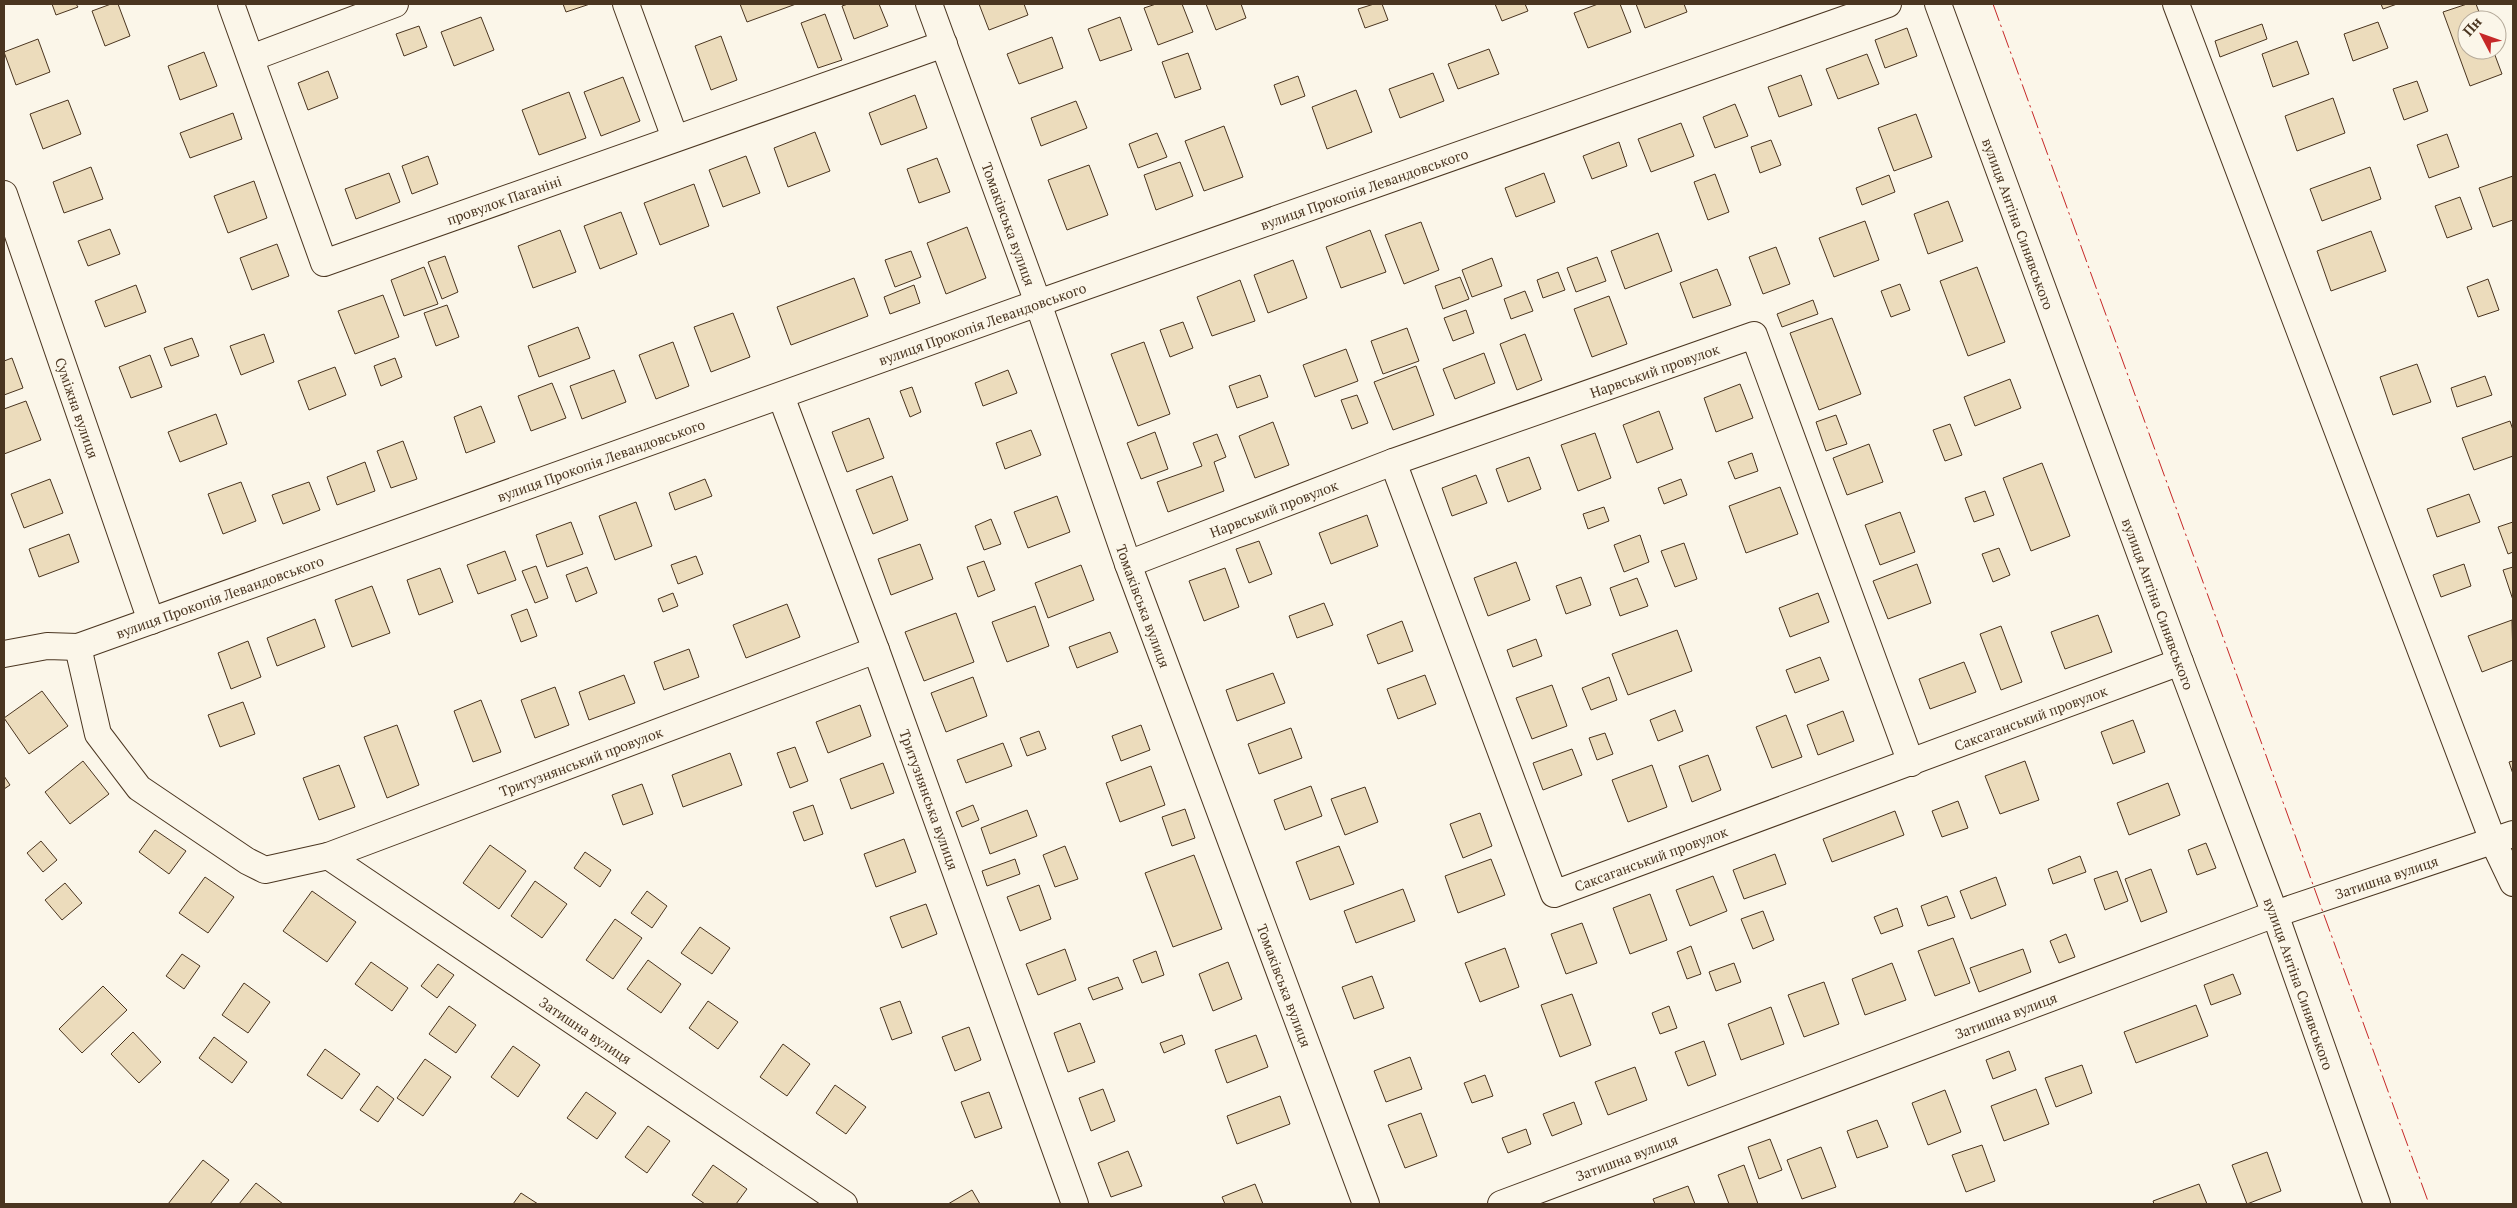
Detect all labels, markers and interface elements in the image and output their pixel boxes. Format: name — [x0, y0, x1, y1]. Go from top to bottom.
north arrow — [2457, 10, 2507, 60]
text: Пн — [2458, 12, 2486, 40]
street label: вулиця Антіна Синявського — [1979, 135, 2059, 312]
street label: вулиця Прокопія Левандовського — [1257, 143, 1471, 234]
street label: Томаківська вулиця — [978, 159, 1040, 288]
street label: провулок Паганіні — [444, 170, 564, 228]
street label: вулиця Прокопія Левандовського — [876, 277, 1089, 369]
street label: Нарвський провулок — [1587, 338, 1722, 402]
street label: Суміжна вулиця — [51, 355, 104, 461]
street label: вулиця Прокопія Левандовського — [494, 414, 707, 506]
street label: Нарвський провулок — [1207, 475, 1341, 541]
street label: вулиця Антіна Синявського — [2118, 515, 2199, 692]
street label: Томаківська вулиця — [1112, 542, 1175, 670]
street label: вулиця Прокопія Левандовського — [113, 550, 326, 642]
street label: Саксаганський провулок — [1951, 680, 2110, 755]
street label: Тритузнянський провулок — [496, 722, 665, 800]
street label: Тритузнянська вулиця — [896, 727, 964, 872]
street label: Саксаганський провулок — [1571, 821, 1730, 895]
street label: Затишна вулиця — [2332, 850, 2440, 903]
street label: вулиця Антіна Синявського — [2260, 895, 2339, 1072]
street label: Томаківська вулиця — [1253, 921, 1316, 1050]
street label: Затишна вулиця — [1952, 987, 2059, 1043]
street label: Затишна вулиця — [536, 992, 636, 1068]
street label: Затишна вулиця — [1573, 1129, 1680, 1185]

